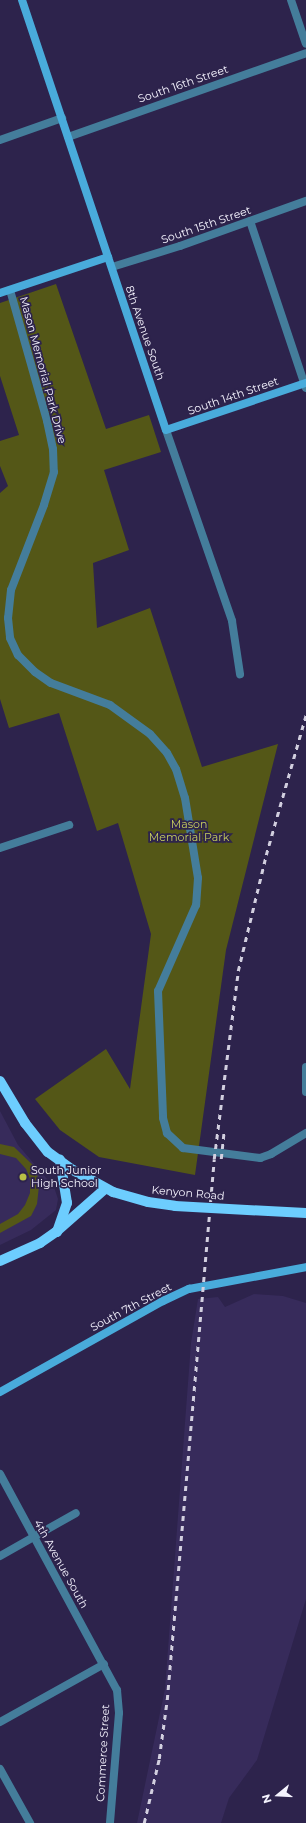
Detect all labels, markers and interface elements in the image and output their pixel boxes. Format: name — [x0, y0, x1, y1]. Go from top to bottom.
street label: South 16th Street — [136, 62, 230, 106]
street label: South 15th Street — [159, 203, 253, 247]
street label: 8th Avenue South — [123, 284, 167, 382]
street label: Mason Memorial Park Drive — [17, 295, 69, 445]
street label: South 14th Street — [186, 374, 280, 418]
park label: Mason Memorial Park — [149, 818, 229, 844]
place label: South Junior High School — [31, 1164, 101, 1190]
marker: South Junior High School — [18, 1172, 28, 1182]
street label: Kenyon Road — [151, 1183, 225, 1203]
street label: South 7th Street — [88, 1280, 174, 1334]
street label: 4th Avenue South — [31, 1517, 91, 1611]
street label: Commerce Street — [94, 1704, 112, 1802]
north arrow — [258, 1775, 298, 1815]
text: N — [259, 1792, 275, 1805]

